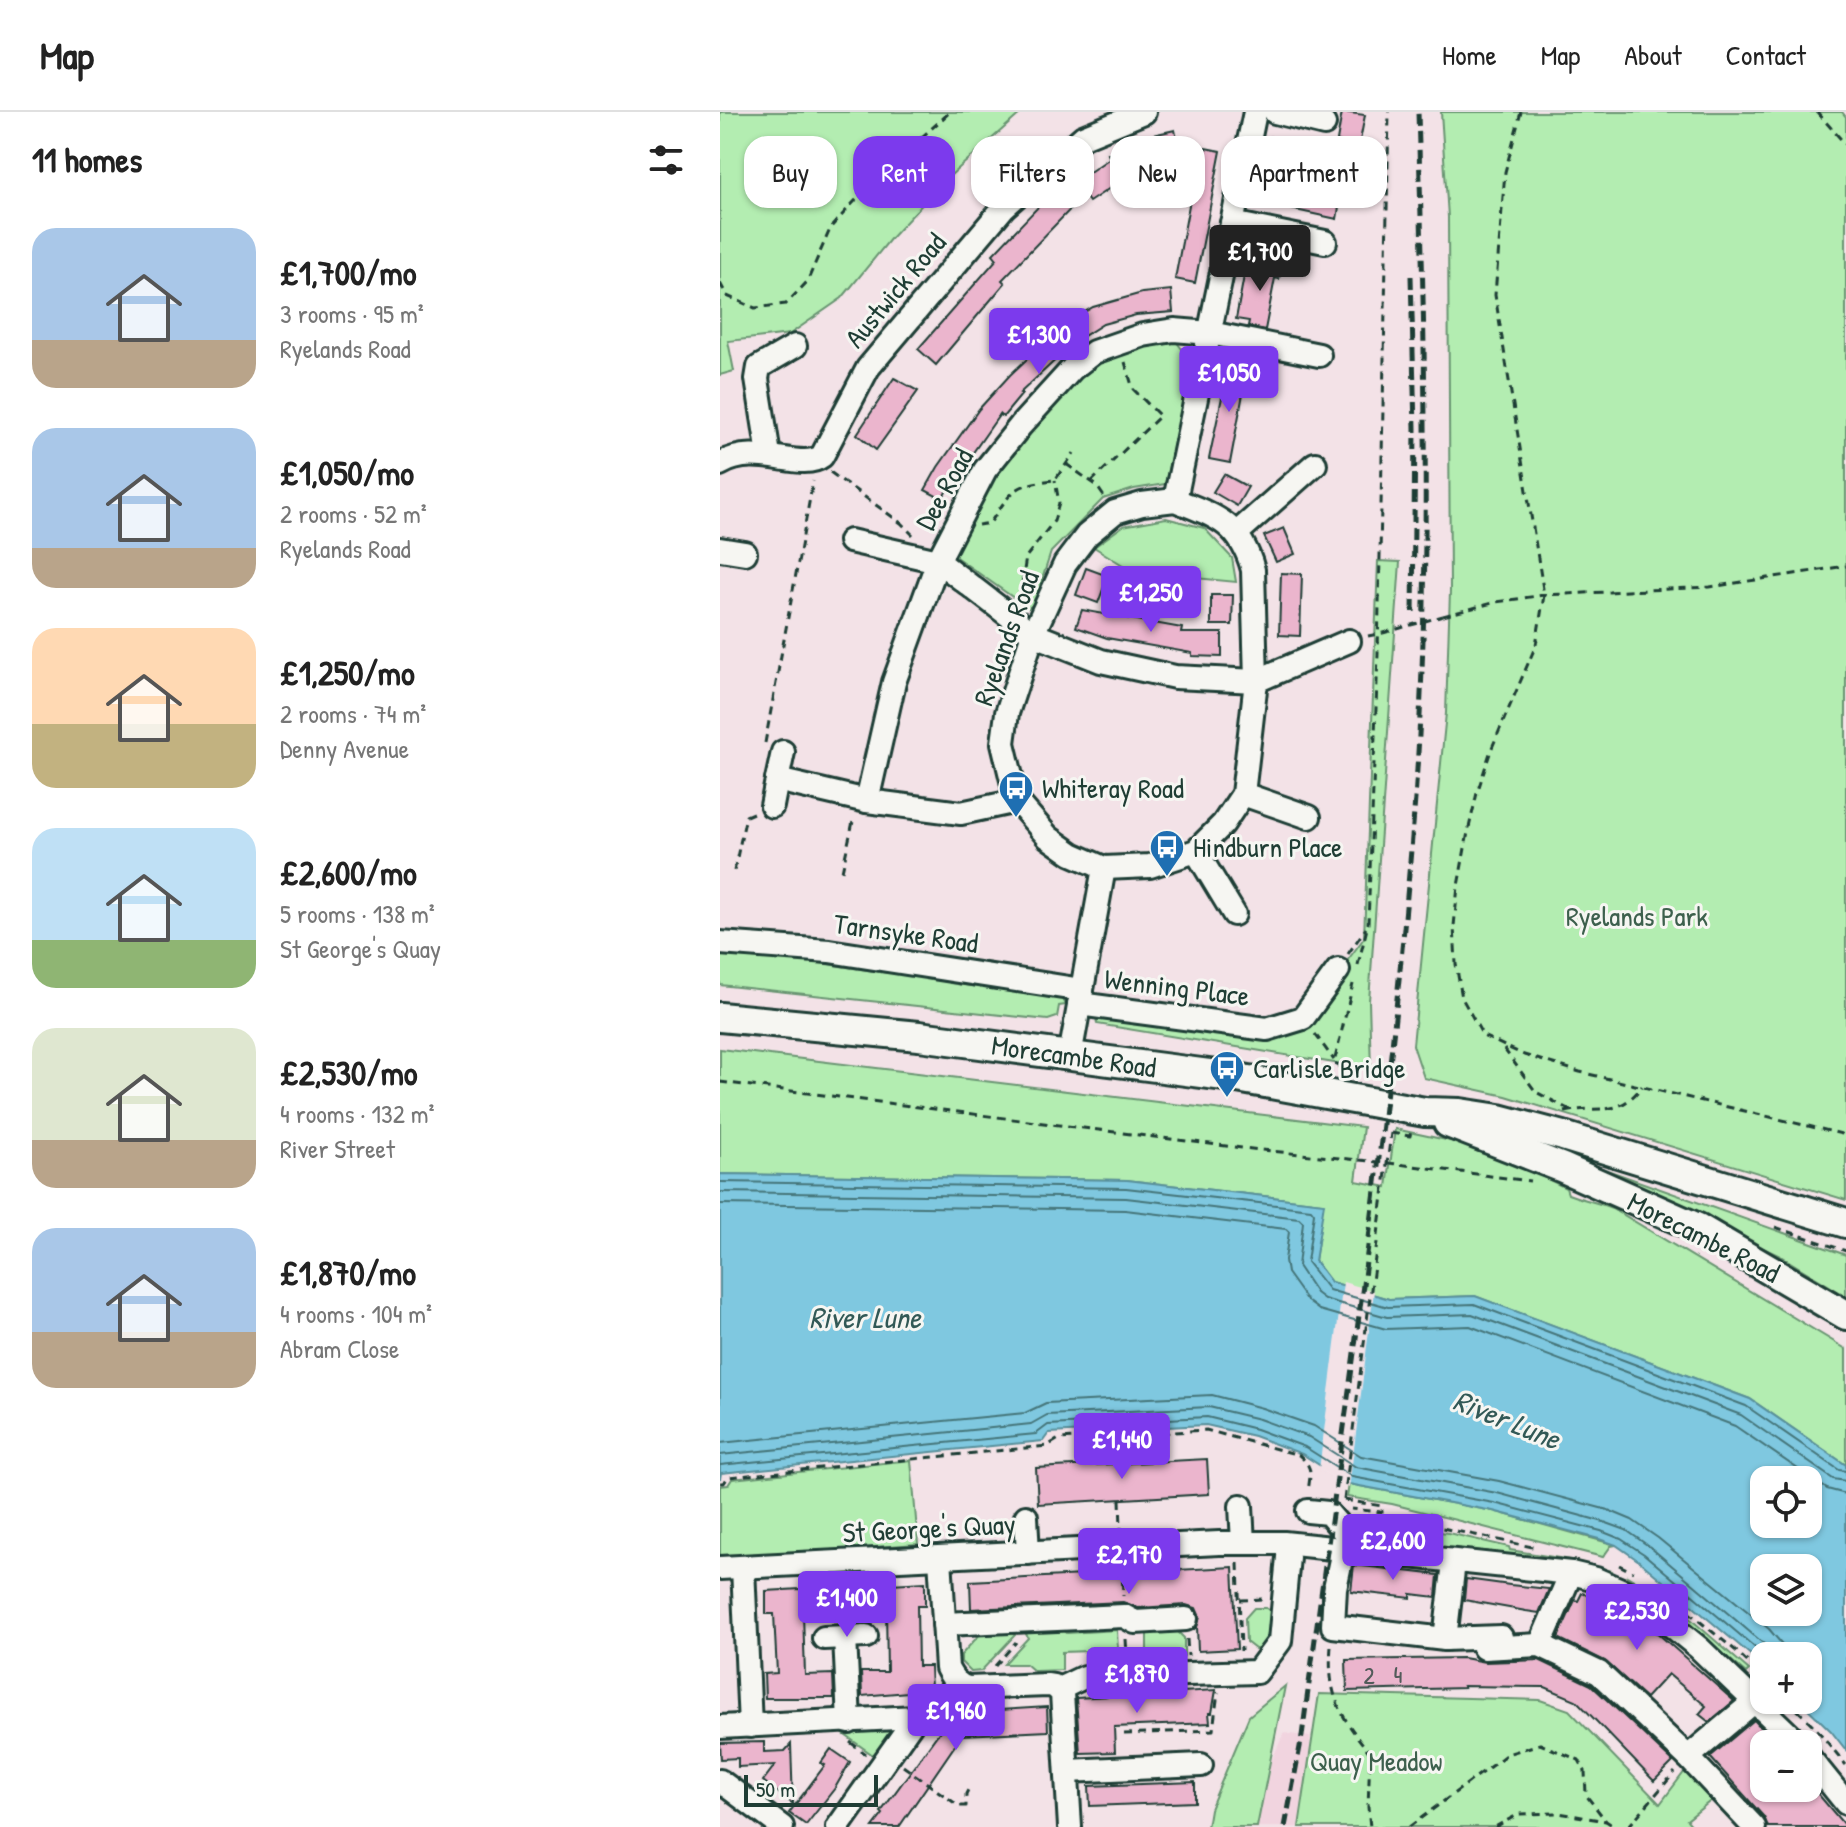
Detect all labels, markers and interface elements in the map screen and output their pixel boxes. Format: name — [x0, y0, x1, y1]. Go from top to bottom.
text: Map — [40, 29, 94, 81]
text: Home — [1442, 36, 1497, 74]
text: Map — [1541, 36, 1580, 74]
text: About — [1624, 36, 1682, 74]
text: Contact — [1726, 36, 1806, 74]
chip: Buy — [744, 136, 837, 208]
chip: Rent — [853, 136, 955, 208]
chip: Filters — [971, 136, 1094, 208]
chip: New — [1110, 136, 1205, 208]
chip: Apartment — [1221, 136, 1387, 208]
text: 11 homes — [32, 137, 142, 183]
icon: filters — [644, 138, 688, 182]
street label: Austwick Road — [836, 224, 954, 356]
pin: £1,700 — [1195, 225, 1325, 293]
text: £1,700 — [1227, 233, 1293, 268]
text: £1,700/mo — [280, 250, 416, 296]
icon: home — [96, 260, 192, 356]
text: 3 rooms · 95 m² — [280, 296, 424, 331]
pin: £1,300 — [974, 308, 1104, 376]
text: £1,300 — [1007, 316, 1071, 351]
text: Ryelands Road — [280, 331, 411, 366]
pin: £1,050 — [1164, 346, 1294, 414]
text: £1,050 — [1197, 354, 1261, 389]
street label: Dee Road — [906, 441, 982, 537]
text: £1,050/mo — [280, 450, 414, 496]
icon: home — [96, 460, 192, 556]
text: 2 rooms · 52 m² — [280, 496, 427, 531]
text: Ryelands Road — [280, 531, 411, 566]
street label: Ryelands Road — [964, 565, 1048, 711]
pin: £1,250 — [1086, 566, 1216, 634]
text: £1,250 — [1119, 574, 1183, 609]
text: £1,250/mo — [280, 650, 415, 696]
icon: home — [96, 660, 192, 756]
text: 2 rooms · 74 m² — [280, 696, 426, 731]
text: Denny Avenue — [280, 731, 409, 766]
bus stop icon: Whiteray Road — [997, 769, 1035, 819]
place label: Whiteray Road — [1042, 769, 1184, 807]
bus stop icon: Hindburn Place — [1148, 828, 1186, 878]
place label: Hindburn Place — [1193, 828, 1342, 866]
text: £2,600/mo — [280, 850, 417, 896]
icon: home — [96, 860, 192, 956]
text: 5 rooms · 138 m² — [280, 896, 435, 931]
park label: Ryelands Park — [1566, 897, 1708, 935]
street label: Tarnsyke Road — [831, 904, 981, 962]
text: St George's Quay — [280, 931, 441, 966]
street label: Wenning Place — [1103, 959, 1251, 1015]
street label: Morecambe Road — [989, 1026, 1159, 1086]
bus stop icon: Carlisle Bridge — [1208, 1049, 1246, 1099]
place label: Carlisle Bridge — [1253, 1049, 1405, 1087]
text: £2,530/mo — [280, 1050, 418, 1096]
icon: home — [96, 1060, 192, 1156]
text: 4 rooms · 132 m² — [280, 1096, 434, 1131]
text: River Street — [280, 1131, 395, 1166]
street label: Morecambe Road — [1622, 1182, 1787, 1292]
text: £1,870/mo — [280, 1250, 416, 1296]
icon: home — [96, 1260, 192, 1356]
text: 4 rooms · 104 m² — [280, 1296, 432, 1331]
water label: River Lune — [809, 1297, 922, 1337]
text: Abram Close — [280, 1331, 399, 1366]
water label: River Lune — [1448, 1380, 1567, 1459]
pin: £1,440 — [1057, 1413, 1187, 1481]
text: £1,440 — [1092, 1421, 1152, 1456]
map controls — [1750, 1466, 1822, 1802]
button: locate — [1750, 1466, 1822, 1538]
street label: St George's Quay — [841, 1504, 1017, 1552]
pin: £2,600 — [1328, 1514, 1458, 1582]
text: £2,600 — [1360, 1522, 1426, 1557]
pin: £2,170 — [1064, 1528, 1194, 1596]
text: £2,170 — [1096, 1536, 1162, 1571]
button: layers — [1750, 1554, 1822, 1626]
pin: £1,400 — [782, 1571, 912, 1639]
text: £1,400 — [816, 1579, 878, 1614]
pin: £2,530 — [1572, 1584, 1702, 1652]
text: £2,530 — [1604, 1592, 1670, 1627]
button: + — [1750, 1642, 1822, 1714]
pin: £1,870 — [1072, 1647, 1202, 1715]
text: £1,870 — [1105, 1655, 1169, 1690]
house number: 4 — [1394, 1658, 1403, 1690]
house number: 2 — [1363, 1659, 1375, 1691]
pin: £1,960 — [891, 1684, 1021, 1752]
text: £1,960 — [926, 1692, 986, 1727]
button: − — [1750, 1730, 1822, 1802]
park label: Quay Meadow — [1310, 1742, 1442, 1780]
scale bar — [744, 1771, 878, 1807]
text: 50 m — [756, 1774, 795, 1804]

